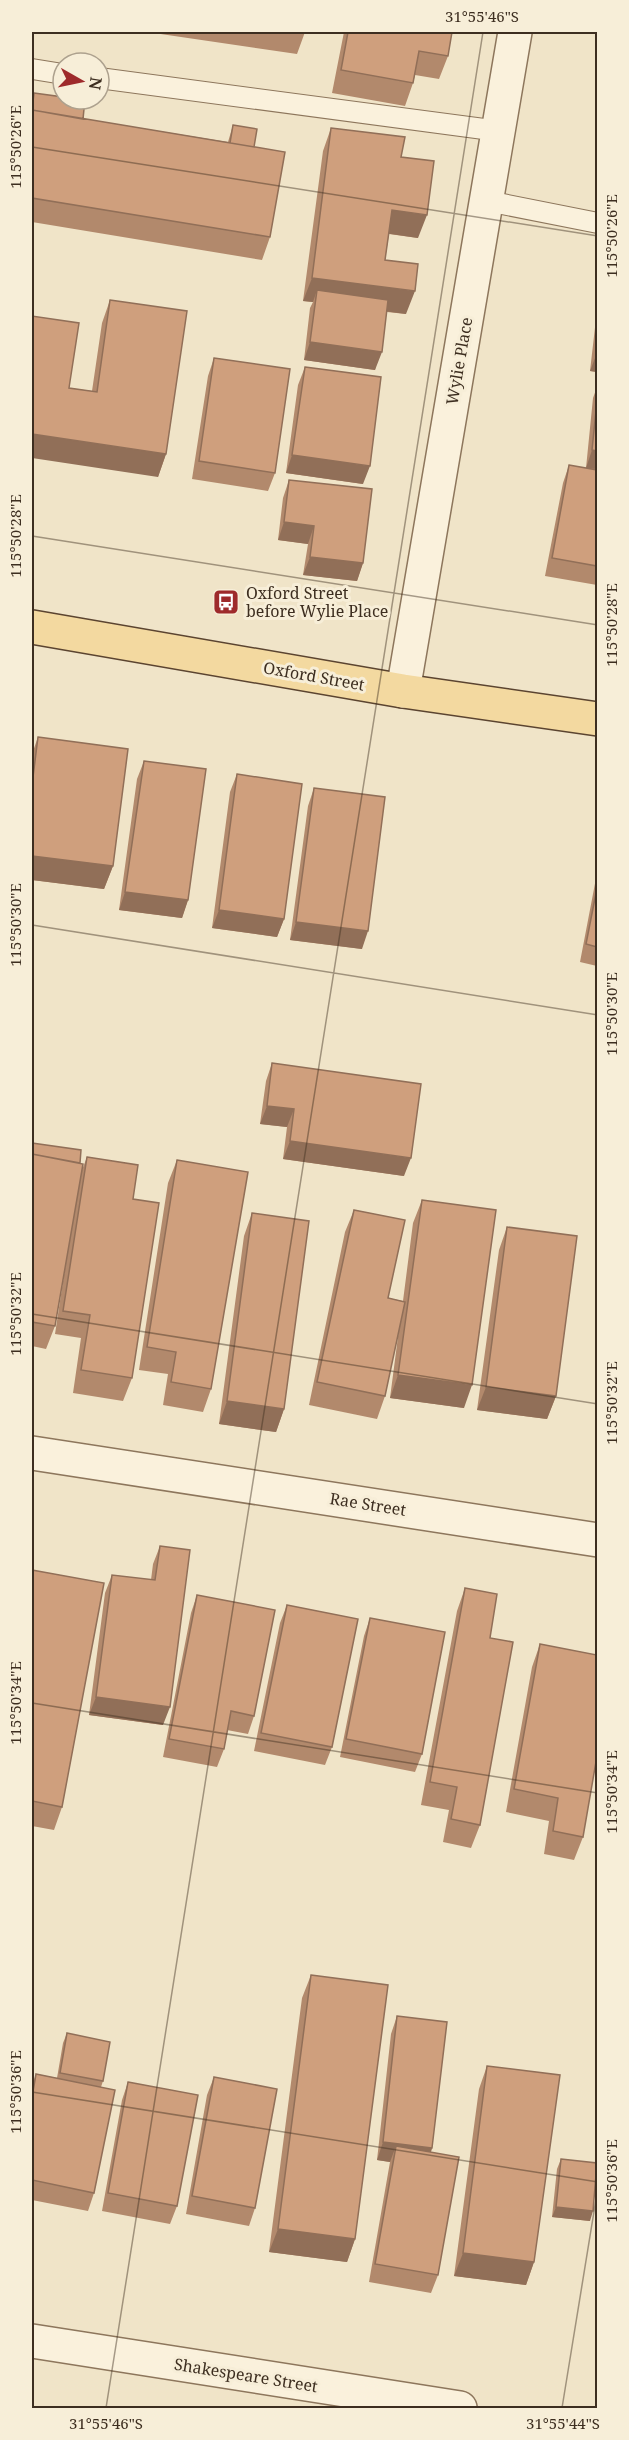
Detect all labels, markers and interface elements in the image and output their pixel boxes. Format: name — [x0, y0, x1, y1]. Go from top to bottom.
text: 31°55'46"S — [445, 6, 519, 26]
north arrow — [51, 51, 111, 111]
text: N — [84, 75, 108, 92]
text: 115°50'26"E — [5, 105, 25, 189]
text: 115°50'26"E — [601, 194, 621, 278]
street label: Wylie Place — [440, 315, 478, 407]
text: 115°50'28"E — [5, 494, 25, 578]
place label: Oxford Street before Wylie Place — [246, 582, 388, 622]
text: 115°50'28"E — [601, 583, 621, 667]
bus stop icon: Oxford Street before Wylie Place — [211, 587, 241, 617]
street label: Oxford Street — [262, 656, 367, 696]
text: 115°50'30"E — [5, 883, 25, 967]
text: 115°50'30"E — [601, 972, 621, 1056]
text: 115°50'32"E — [5, 1272, 25, 1356]
text: 115°50'32"E — [601, 1361, 621, 1445]
street label: Rae Street — [328, 1487, 408, 1521]
text: 115°50'34"E — [5, 1661, 25, 1745]
text: 115°50'34"E — [601, 1750, 621, 1834]
text: 115°50'36"E — [5, 2050, 25, 2134]
text: 115°50'36"E — [601, 2139, 621, 2223]
street label: Shakespeare Street — [173, 2353, 320, 2397]
text: 31°55'46"S — [69, 2413, 143, 2433]
text: 31°55'44"S — [526, 2413, 600, 2433]

